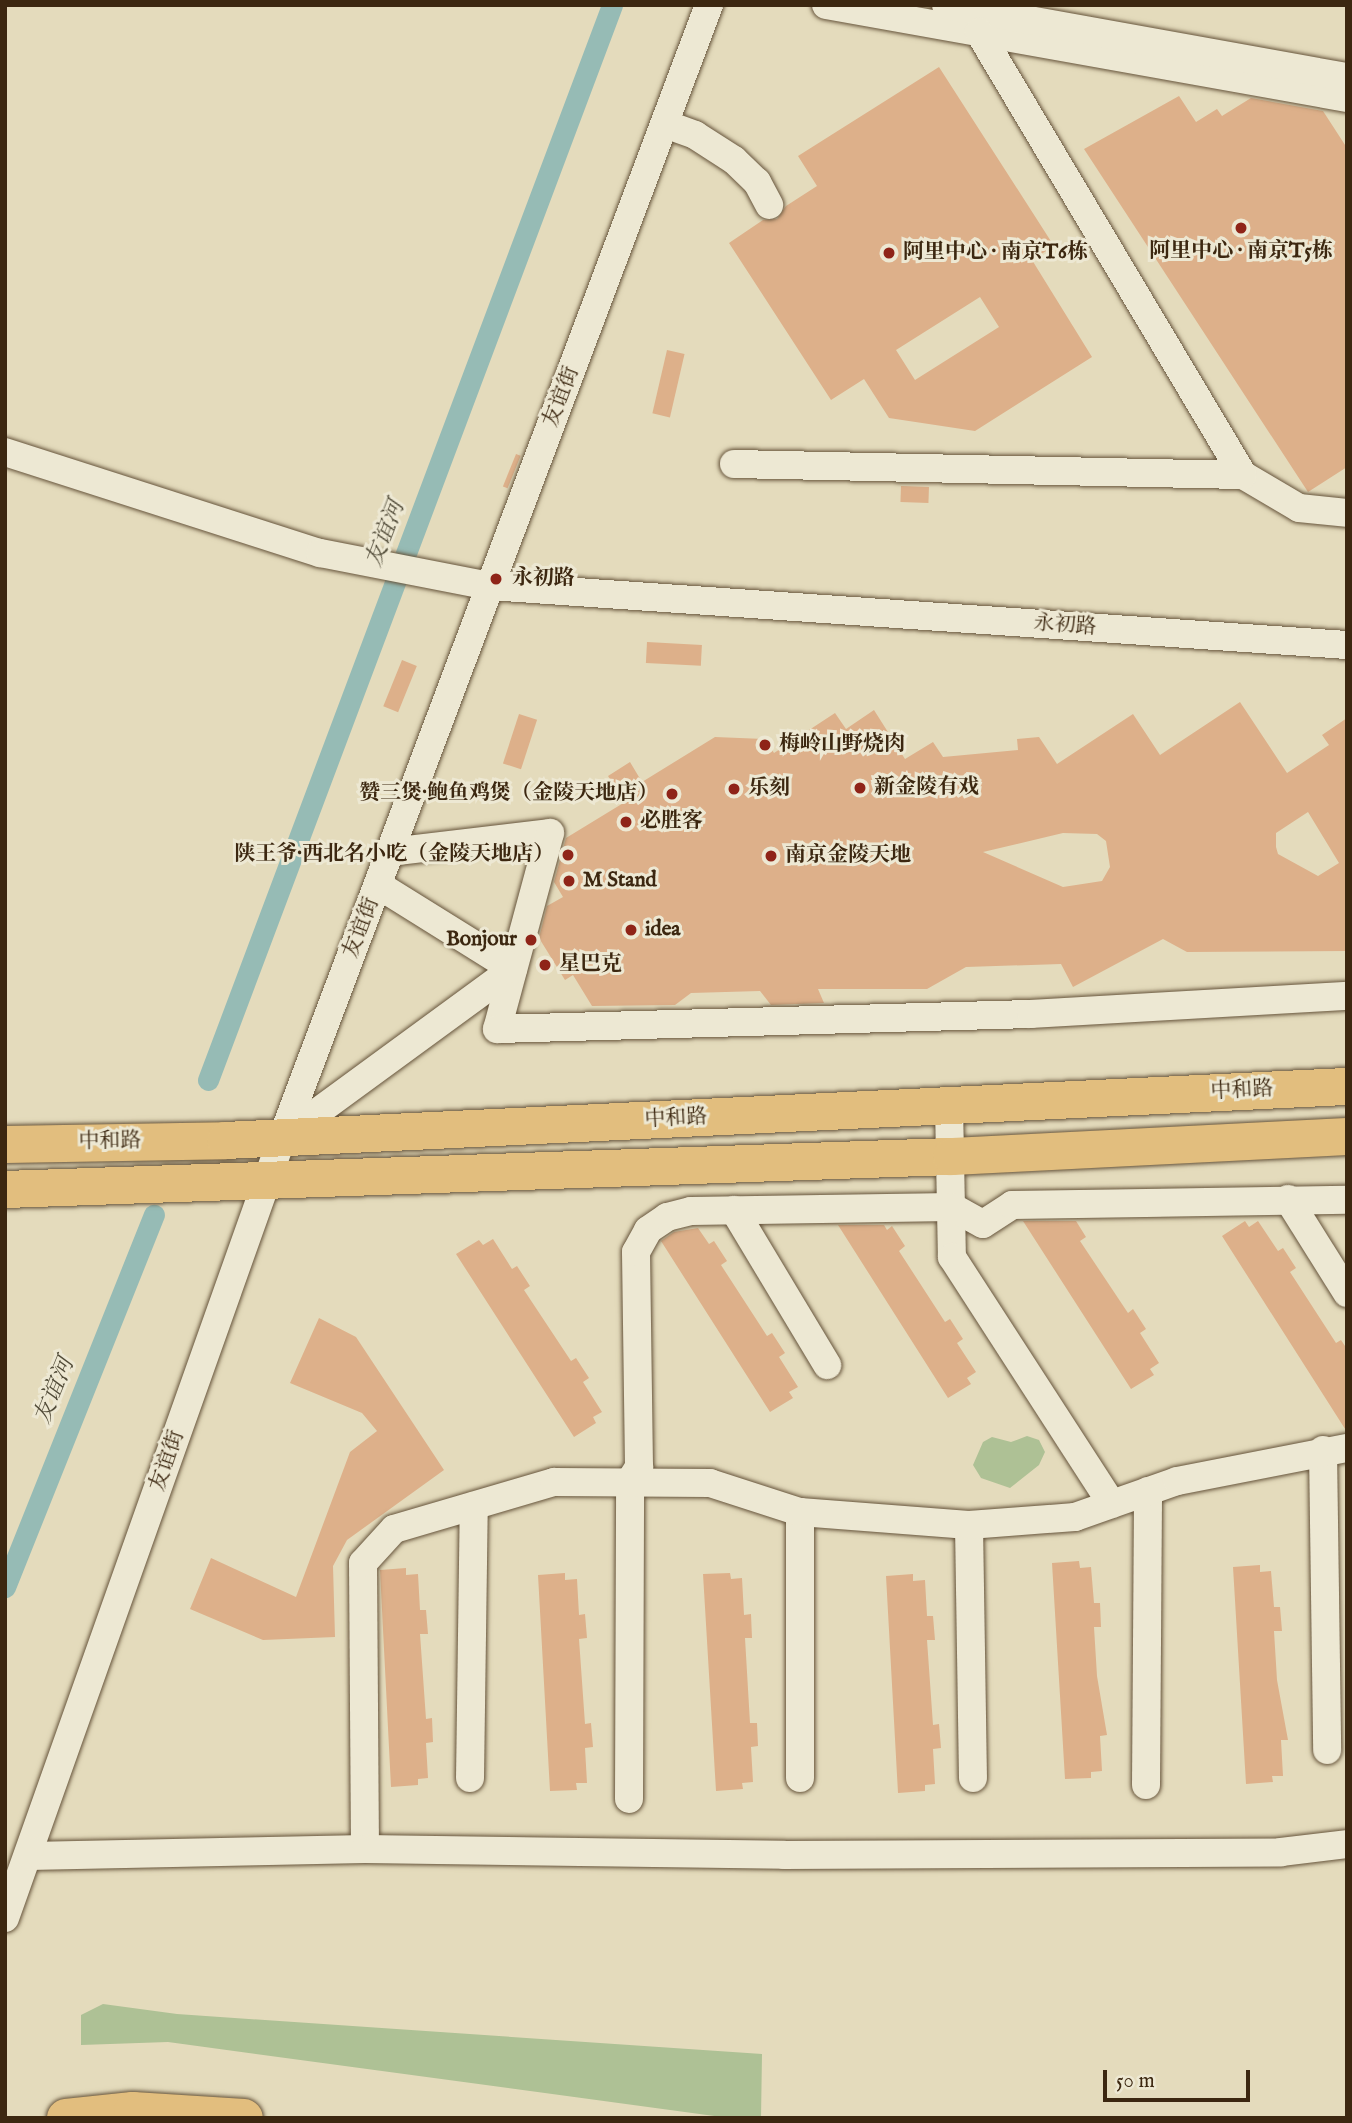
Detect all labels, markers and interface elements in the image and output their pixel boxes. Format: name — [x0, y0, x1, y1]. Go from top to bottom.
marker: 阿里中心 · 南京T5栋 — [1233, 220, 1249, 236]
place label: 阿里中心 · 南京T5栋 — [1149, 239, 1333, 265]
place label: 阿里中心 · 南京T6栋 — [903, 240, 1088, 266]
marker: 阿里中心 · 南京T6栋 — [881, 245, 897, 261]
street label: 友谊街 — [539, 363, 585, 431]
water label: 友谊河 — [361, 497, 411, 571]
place label: 永初路 — [512, 566, 575, 592]
marker: 永初路 — [486, 569, 506, 589]
street label: 永初路 — [1033, 611, 1097, 641]
place label: 梅岭山野烧肉 — [779, 732, 905, 758]
marker: 梅岭山野烧肉 — [757, 737, 773, 753]
place label: 新金陵有戏 — [874, 775, 979, 801]
place label: 乐刻 — [748, 776, 790, 802]
marker: 新金陵有戏 — [852, 780, 868, 796]
place label: 赞三煲·鲍鱼鸡煲（金陵天地店） — [359, 781, 658, 807]
marker: 乐刻 — [726, 781, 742, 797]
marker: 赞三煲·鲍鱼鸡煲（金陵天地店） — [664, 786, 680, 802]
place label: 必胜客 — [640, 809, 703, 835]
marker: 必胜客 — [618, 814, 634, 830]
place label: 陕王爷·西北名小吃（金陵天地店） — [234, 842, 554, 868]
place label: 南京金陵天地 — [785, 843, 911, 869]
marker: 陕王爷·西北名小吃（金陵天地店） — [560, 847, 576, 863]
marker: 南京金陵天地 — [763, 848, 779, 864]
place label: M Stand — [583, 868, 657, 894]
marker: M Stand — [561, 873, 577, 889]
street label: 友谊街 — [339, 894, 385, 962]
place label: idea — [645, 917, 680, 943]
marker: idea — [623, 922, 639, 938]
place label: Bonjour — [446, 927, 517, 953]
marker: Bonjour — [523, 932, 539, 948]
place label: 星巴克 — [559, 952, 622, 978]
marker: 星巴克 — [537, 957, 553, 973]
street label: 中和路 — [1210, 1077, 1274, 1105]
street label: 中和路 — [644, 1105, 708, 1133]
street label: 中和路 — [78, 1129, 142, 1155]
water label: 友谊河 — [29, 1354, 81, 1428]
street label: 友谊街 — [146, 1427, 190, 1495]
scale bar — [1107, 2056, 1254, 2100]
text: 50 m — [1116, 2068, 1155, 2095]

